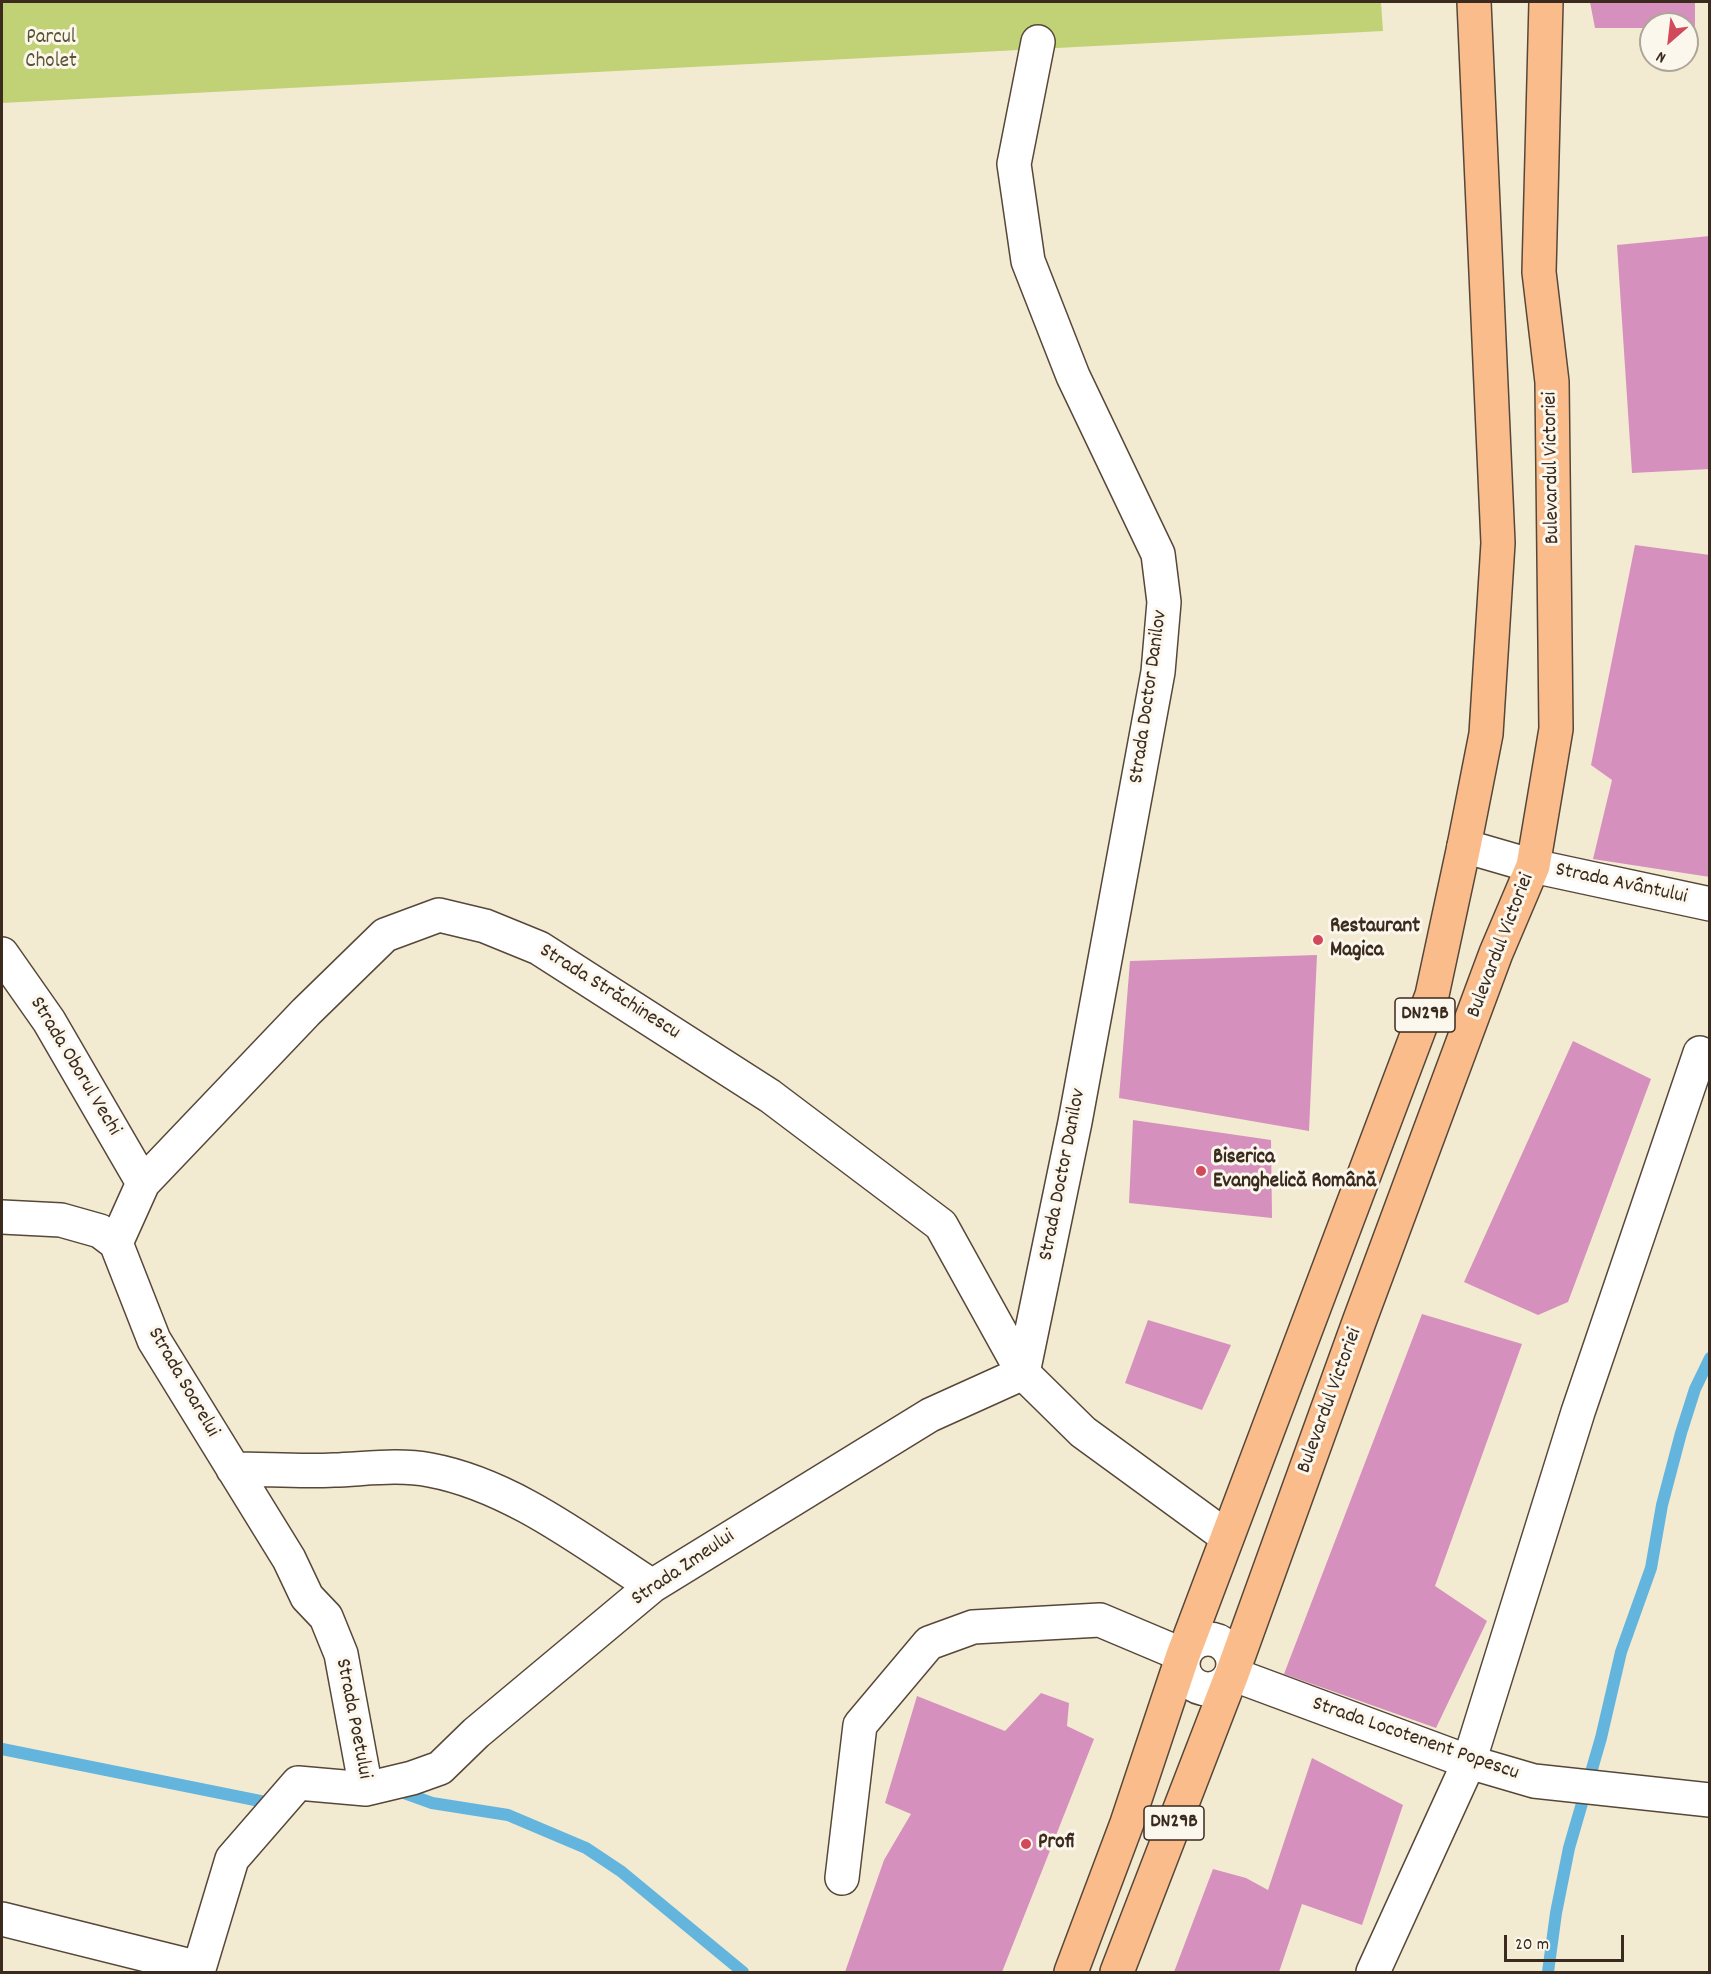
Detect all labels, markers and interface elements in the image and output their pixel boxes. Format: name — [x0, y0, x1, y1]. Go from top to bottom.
north arrow — [1639, 12, 1699, 72]
park label: Parcul Cholet — [25, 26, 77, 76]
text: N — [1652, 45, 1670, 69]
street label: Bulevardul Victoriei — [1539, 392, 1567, 544]
street label: Strada Doctor Danilov — [1125, 609, 1175, 785]
street label: Strada Avântului — [1553, 859, 1689, 911]
street label: Bulevardul Victoriei — [1463, 870, 1541, 1022]
place label: Restaurant Magica — [1330, 915, 1420, 965]
marker: Restaurant Magica — [1311, 933, 1325, 947]
street label: Strada Străchinescu — [534, 939, 684, 1047]
street label: Strada Oborul Vechi — [23, 993, 125, 1141]
road number: DN29B — [1395, 998, 1455, 1032]
street label: Strada Doctor Danilov — [1035, 1087, 1093, 1263]
place label: Biserica Evanghelică Română — [1213, 1146, 1376, 1196]
marker: Biserica Evanghelică Română — [1194, 1164, 1208, 1178]
street label: Strada Soarelui — [140, 1324, 224, 1442]
street label: Bulevardul Victoriei — [1293, 1325, 1369, 1477]
street label: Strada Zmeului — [628, 1525, 740, 1613]
street label: Strada Poetului — [328, 1657, 376, 1781]
street label: Strada Locotenent Popescu — [1308, 1693, 1522, 1787]
road number: DN29B — [1144, 1806, 1204, 1840]
place label: Profi — [1038, 1831, 1074, 1857]
marker: Profi — [1019, 1837, 1033, 1851]
scale bar — [1507, 1923, 1627, 1961]
text: 20 m — [1515, 1933, 1549, 1958]

